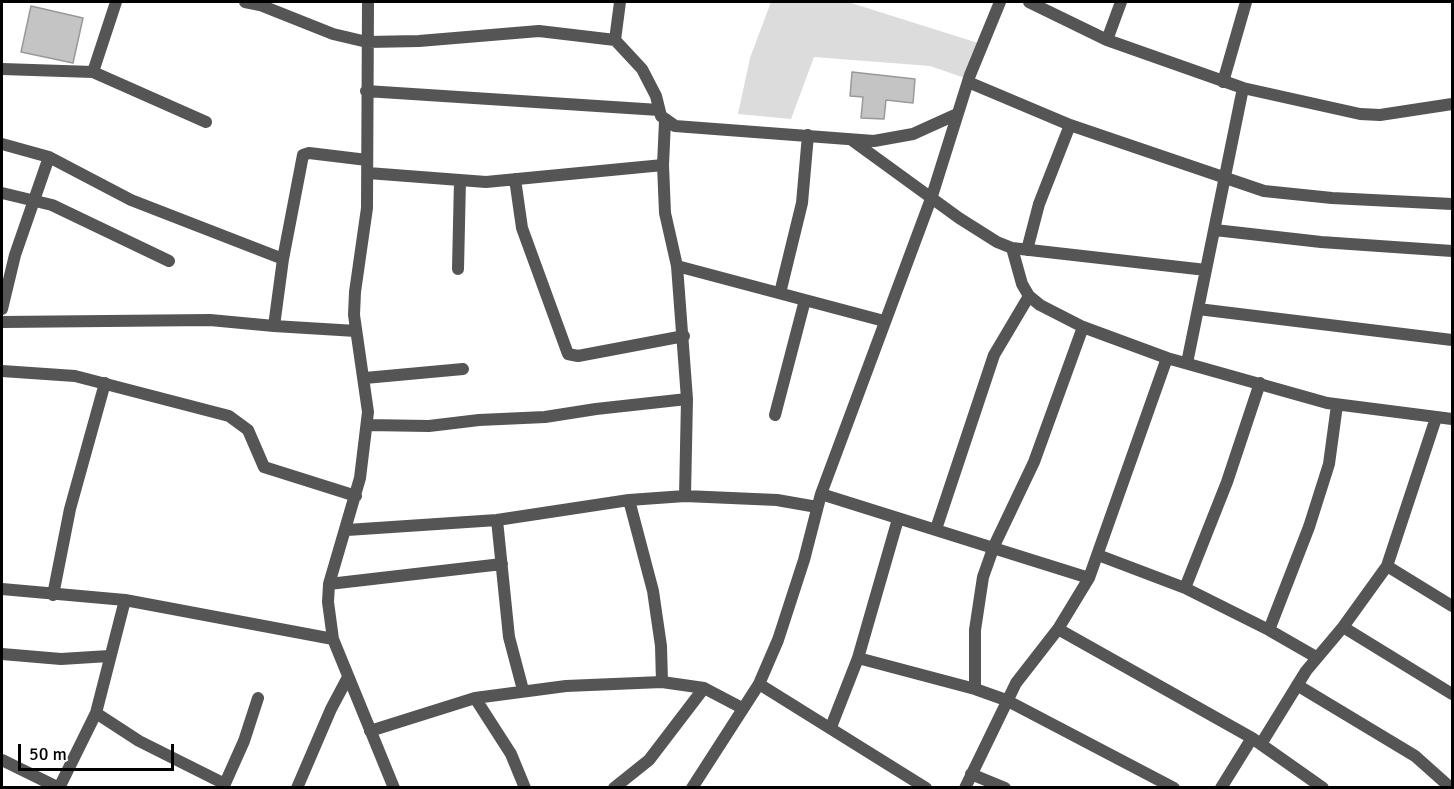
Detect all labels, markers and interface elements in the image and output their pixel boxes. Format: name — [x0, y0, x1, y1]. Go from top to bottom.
scale bar — [21, 732, 177, 770]
text: 50 m — [29, 743, 67, 765]

